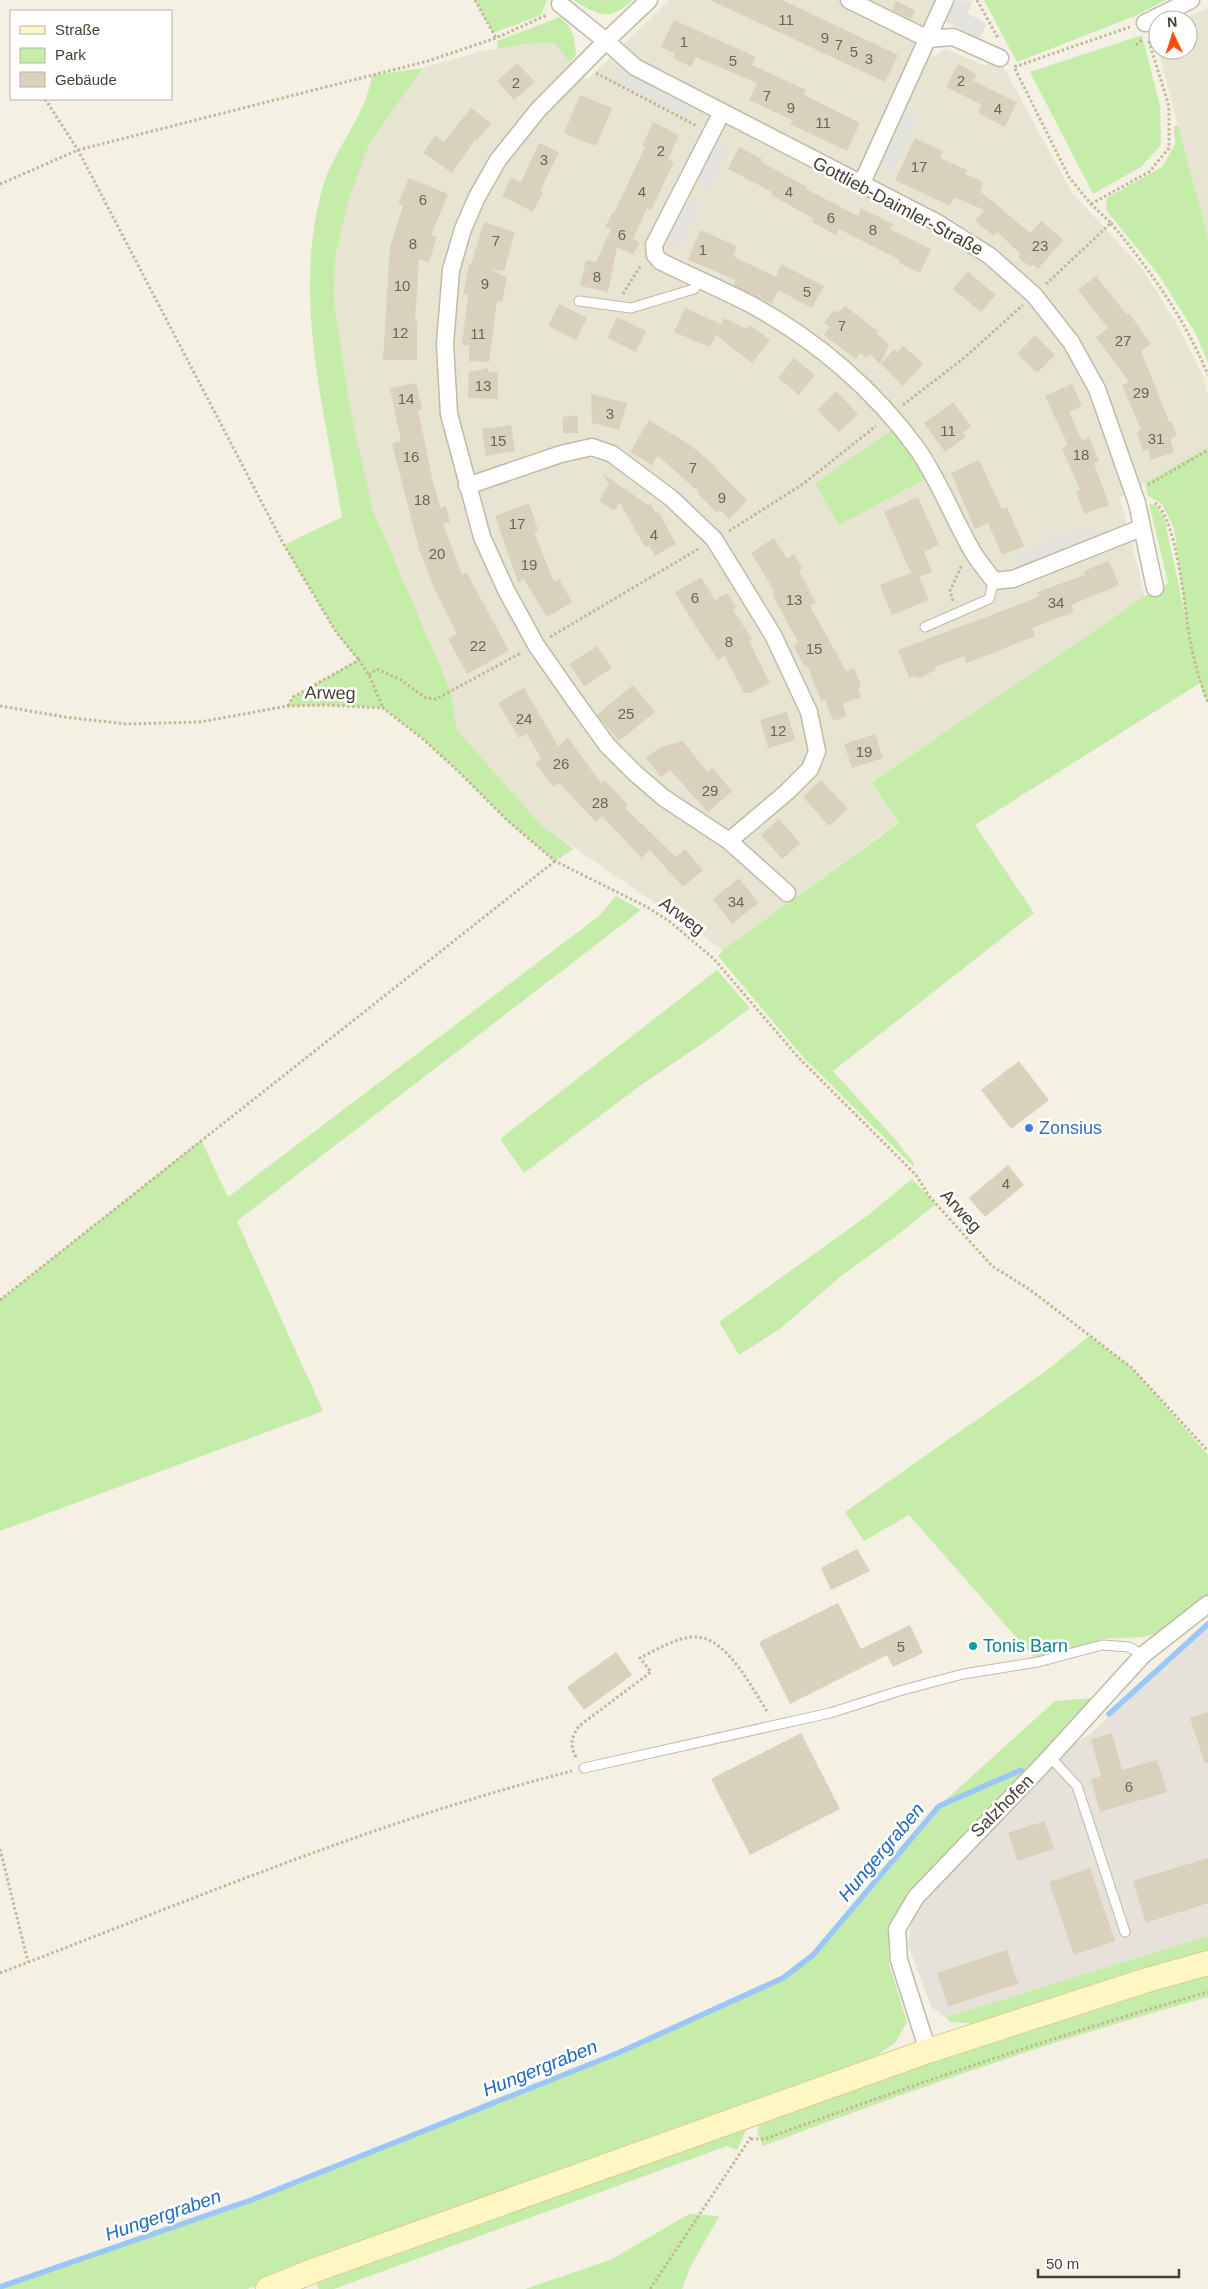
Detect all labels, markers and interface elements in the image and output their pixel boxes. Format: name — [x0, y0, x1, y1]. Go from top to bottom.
legend — [10, 10, 172, 100]
north arrow — [1148, 10, 1198, 60]
house number: 11 — [778, 11, 794, 28]
text: N — [1166, 14, 1178, 30]
text: Straße — [55, 21, 100, 38]
house number: 9 — [821, 29, 829, 46]
house number: 1 — [680, 33, 688, 50]
house number: 7 — [835, 36, 843, 53]
house number: 5 — [850, 43, 858, 60]
text: Park — [55, 46, 86, 63]
house number: 3 — [865, 50, 873, 67]
house number: 5 — [729, 52, 737, 69]
text: Gebäude — [55, 71, 117, 88]
house number: 2 — [957, 72, 965, 89]
house number: 2 — [512, 74, 520, 91]
house number: 7 — [763, 87, 771, 104]
house number: 9 — [787, 99, 795, 116]
house number: 4 — [994, 100, 1002, 117]
house number: 11 — [815, 114, 831, 131]
house number: 2 — [657, 142, 665, 159]
house number: 3 — [540, 151, 548, 168]
street label: Gottlieb-Daimler-Straße — [809, 153, 987, 259]
house number: 17 — [911, 158, 927, 175]
house number: 4 — [638, 183, 646, 200]
house number: 4 — [785, 183, 793, 200]
house number: 6 — [419, 191, 427, 208]
house number: 6 — [827, 209, 835, 226]
house number: 8 — [869, 221, 877, 238]
house number: 6 — [618, 226, 626, 243]
house number: 7 — [492, 232, 500, 249]
house number: 8 — [409, 235, 417, 252]
house number: 23 — [1032, 237, 1048, 254]
house number: 1 — [699, 241, 707, 258]
house number: 8 — [593, 268, 601, 285]
house number: 9 — [481, 275, 489, 292]
house number: 10 — [394, 277, 410, 294]
house number: 5 — [803, 283, 811, 300]
house number: 7 — [838, 317, 846, 334]
house number: 12 — [392, 324, 408, 341]
house number: 11 — [470, 325, 486, 342]
house number: 27 — [1115, 332, 1131, 349]
house number: 13 — [475, 377, 491, 394]
house number: 29 — [1133, 384, 1149, 401]
house number: 14 — [398, 390, 414, 407]
house number: 3 — [606, 405, 614, 422]
house number: 11 — [940, 422, 956, 439]
house number: 31 — [1148, 430, 1164, 447]
house number: 15 — [490, 432, 506, 449]
house number: 18 — [1073, 446, 1089, 463]
house number: 16 — [403, 448, 419, 465]
house number: 7 — [689, 459, 697, 476]
house number: 9 — [718, 489, 726, 506]
house number: 18 — [414, 491, 430, 508]
house number: 17 — [509, 515, 525, 532]
house number: 4 — [650, 526, 658, 543]
house number: 20 — [429, 545, 445, 562]
house number: 19 — [521, 556, 537, 573]
house number: 6 — [691, 589, 699, 606]
house number: 13 — [786, 591, 802, 608]
house number: 34 — [1048, 594, 1064, 611]
house number: 8 — [725, 633, 733, 650]
house number: 22 — [470, 637, 486, 654]
house number: 15 — [806, 640, 822, 657]
street label: Arweg — [304, 683, 356, 703]
house number: 25 — [618, 705, 634, 722]
house number: 24 — [516, 710, 532, 727]
house number: 12 — [770, 722, 786, 739]
house number: 19 — [856, 743, 872, 760]
house number: 26 — [553, 755, 569, 772]
house number: 29 — [702, 782, 718, 799]
house number: 28 — [592, 794, 608, 811]
street label: Arweg — [656, 893, 708, 939]
house number: 34 — [728, 893, 744, 910]
place label: Zonsius — [1039, 1118, 1102, 1138]
marker: Zonsius — [1023, 1122, 1035, 1134]
house number: 4 — [1002, 1175, 1010, 1192]
street label: Arweg — [936, 1185, 986, 1237]
place label: Tonis Barn — [983, 1636, 1068, 1656]
house number: 5 — [897, 1638, 905, 1655]
marker: Tonis Barn — [967, 1640, 979, 1652]
street label: Salzhofen — [967, 1771, 1037, 1841]
house number: 6 — [1125, 1778, 1133, 1795]
water label: Hungergraben — [834, 1799, 928, 1905]
water label: Hungergraben — [480, 2036, 600, 2100]
water label: Hungergraben — [102, 2185, 224, 2245]
scale bar — [1038, 2246, 1179, 2278]
text: 50 m — [1046, 2255, 1079, 2272]

